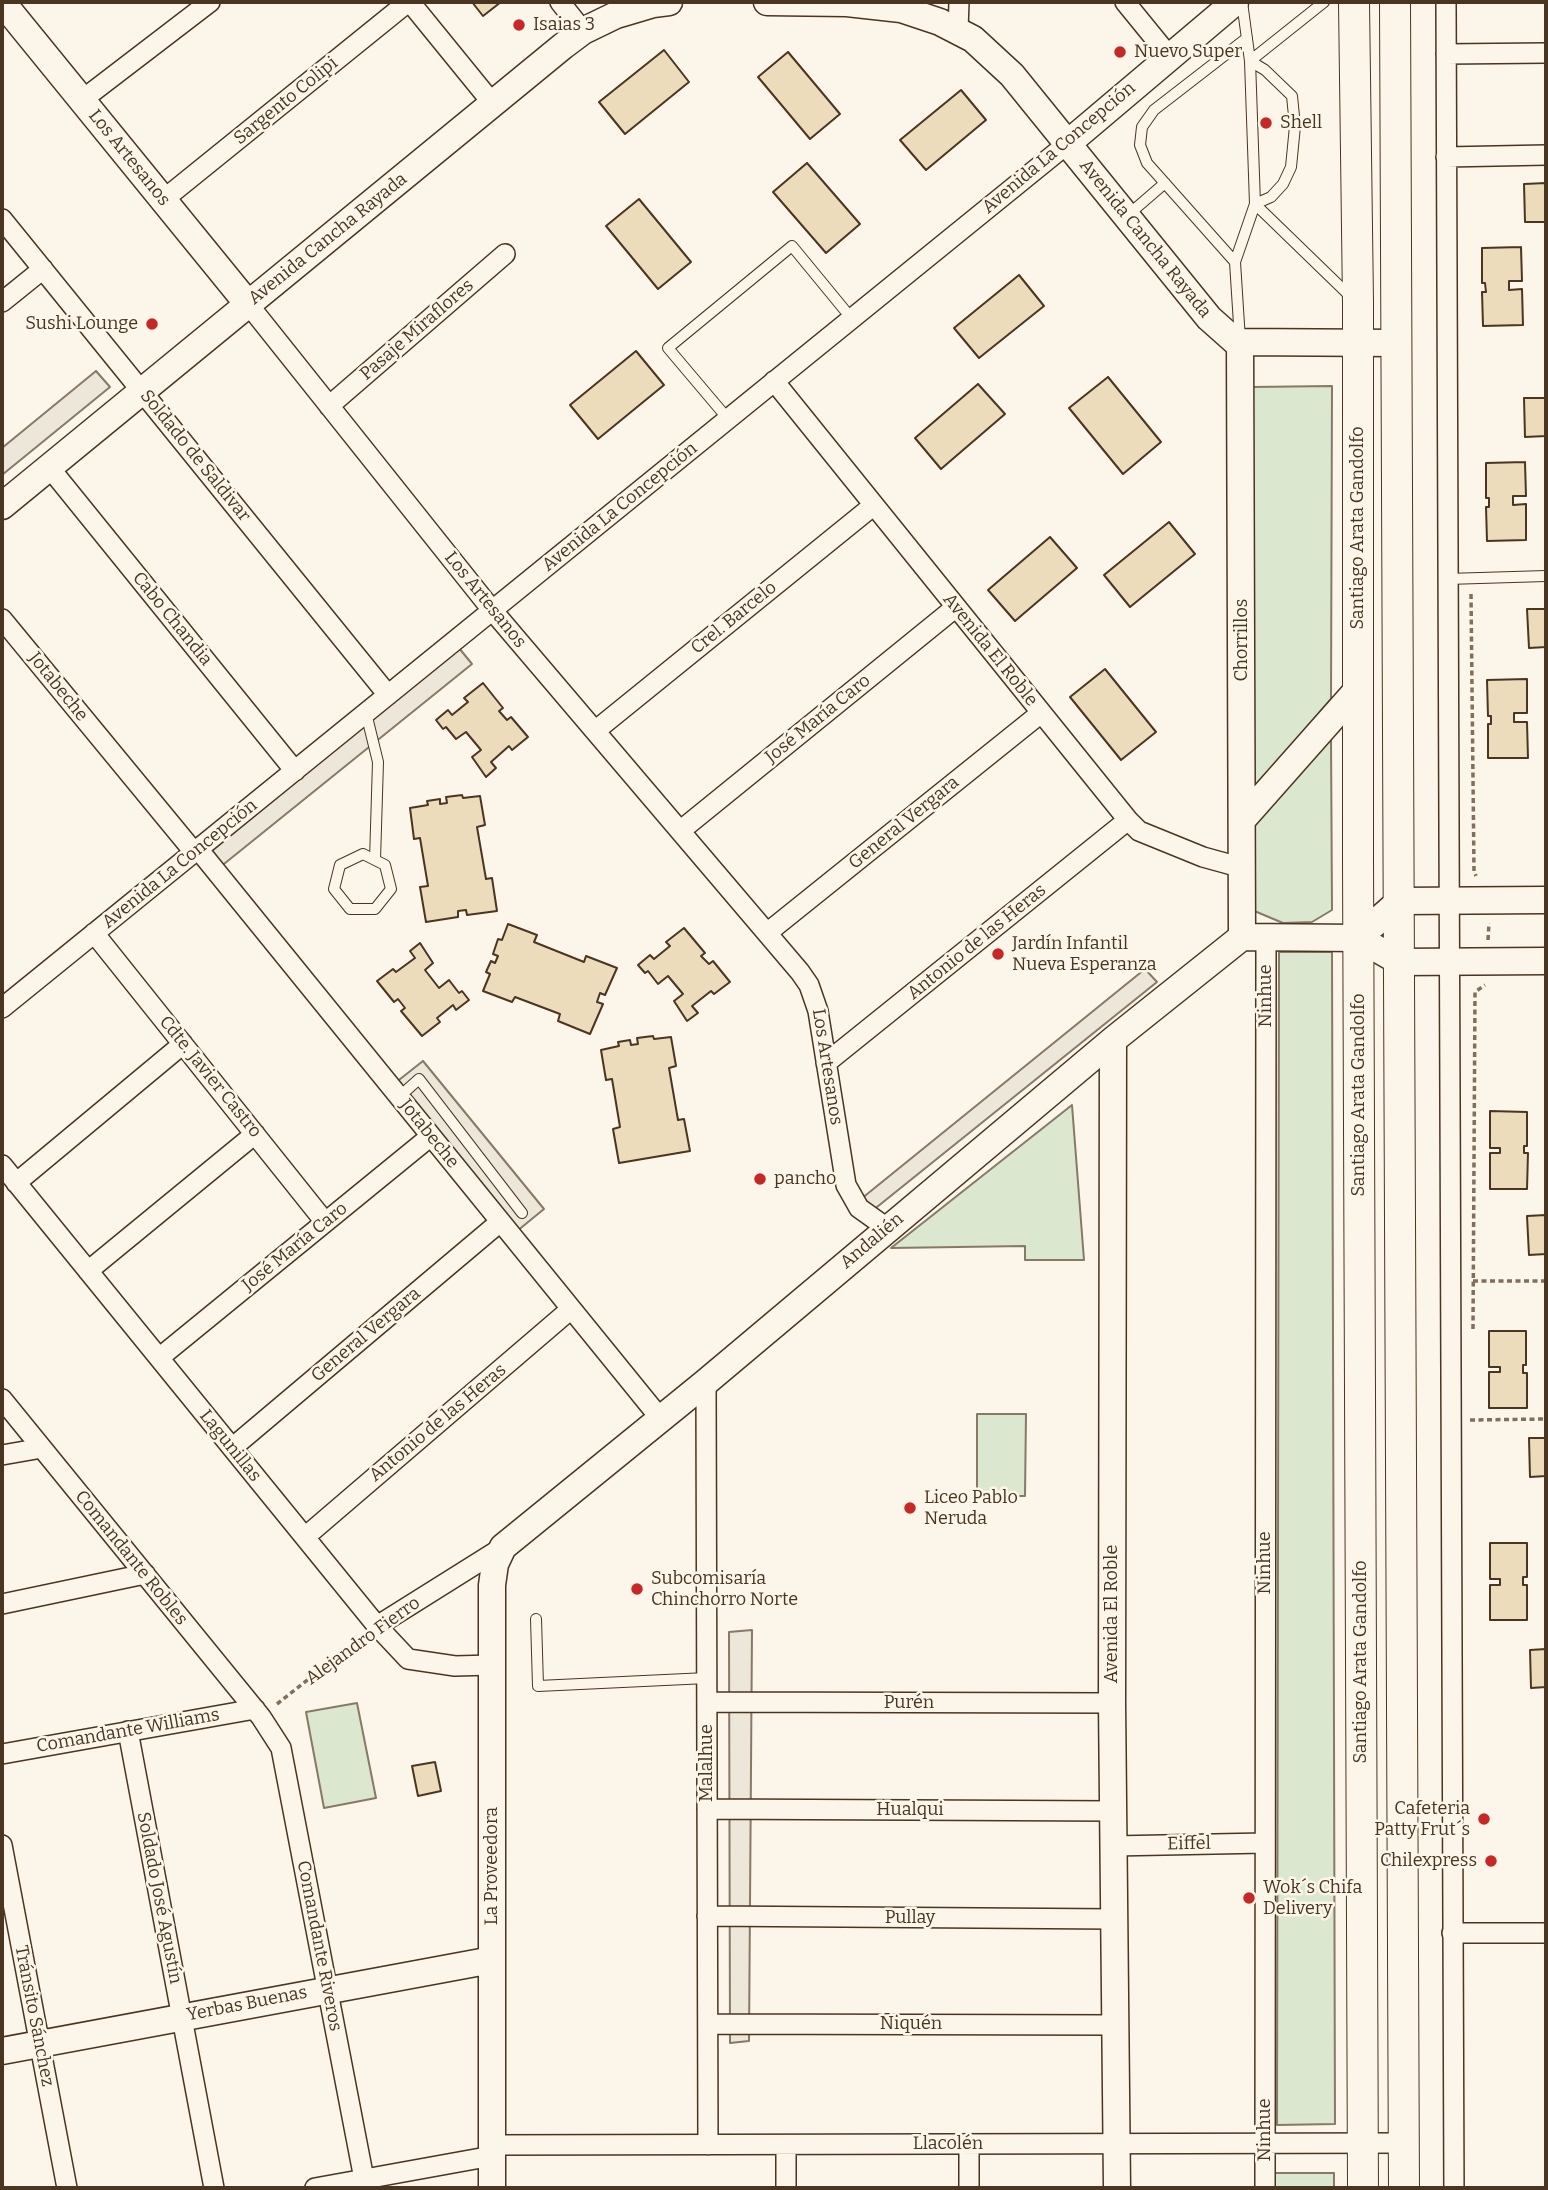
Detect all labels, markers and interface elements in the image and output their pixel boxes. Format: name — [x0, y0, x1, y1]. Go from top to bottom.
place label: Isaias 3 — [533, 14, 595, 36]
marker: Isaias 3 — [511, 17, 527, 33]
place label: Nuevo Super — [1134, 41, 1242, 63]
marker: Nuevo Super — [1112, 44, 1128, 60]
street label: Sargento Colipi — [230, 53, 342, 149]
street label: Avenida La Concepción — [978, 78, 1140, 218]
street label: Los Artesanos — [84, 106, 174, 210]
place label: Shell — [1280, 112, 1322, 134]
marker: Shell — [1258, 115, 1274, 131]
street label: Avenida Cancha Rayada — [1074, 155, 1216, 323]
street label: Avenida Cancha Rayada — [244, 168, 412, 310]
street label: Pasaje Miraflores — [356, 275, 478, 385]
place label: Sushi Lounge — [25, 313, 138, 335]
marker: Sushi Lounge — [144, 316, 160, 332]
street label: Soldado de Saldivar — [135, 386, 255, 526]
street label: Santiago Arata Gandolfo — [1347, 426, 1369, 630]
street label: Avenida La Concepción — [538, 438, 702, 576]
street label: Los Artesanos — [440, 548, 530, 652]
street label: Cabo Chandia — [128, 568, 216, 670]
street label: Crel. Barcelo — [687, 577, 781, 659]
street label: Avenida El Roble — [938, 589, 1042, 711]
street label: Chorrillos — [1231, 599, 1253, 681]
street label: Jotabeche — [24, 648, 92, 726]
street label: José María Caro — [761, 670, 875, 768]
street label: General Vergara — [844, 772, 964, 874]
street label: Avenida La Concepción — [98, 795, 262, 933]
street label: Antonio de las Heras — [903, 879, 1051, 1005]
place label: Jardín Infantil Nueva Esperanza — [1012, 933, 1157, 976]
marker: Jardín Infantil Nueva Esperanza — [990, 946, 1006, 962]
street label: Ninhue — [1255, 964, 1277, 1028]
street label: Santiago Arata Gandolfo — [1348, 993, 1370, 1197]
street label: Los Artesanos — [807, 1007, 847, 1127]
street label: Cdte. Javier Castro — [154, 1012, 266, 1142]
street label: Jotabeche — [395, 1095, 463, 1173]
place label: pancho — [774, 1168, 836, 1190]
marker: pancho — [752, 1171, 768, 1187]
street label: José María Caro — [238, 1198, 352, 1296]
street label: Andalién — [836, 1208, 908, 1274]
street label: General Vergara — [307, 1283, 425, 1387]
street label: Antonio de las Heras — [365, 1359, 511, 1487]
street label: Lagunillas — [195, 1406, 265, 1486]
street label: Comandante Robles — [70, 1486, 192, 1630]
place label: Liceo Pablo Neruda — [924, 1487, 1018, 1530]
marker: Liceo Pablo Neruda — [902, 1500, 918, 1516]
street label: Ninhue — [1254, 1531, 1276, 1595]
street label: Avenida El Roble — [1101, 1545, 1123, 1683]
street label: Santiago Arata Gandolfo — [1350, 1560, 1372, 1764]
place label: Subcomisaría Chinchorro Norte — [651, 1568, 798, 1610]
marker: Subcomisaría Chinchorro Norte — [629, 1581, 645, 1597]
street label: Alejandro Fierro — [302, 1592, 424, 1690]
street label: Purén — [884, 1692, 934, 1714]
street label: Comandante Williams — [35, 1704, 221, 1758]
street label: Malalhue — [696, 1724, 718, 1802]
place label: Cafeteria Patty Frut´s — [1374, 1798, 1470, 1840]
street label: Hualqui — [876, 1799, 944, 1821]
street label: La Proveedora — [481, 1807, 503, 1925]
street label: Soldado José Agustín — [132, 1810, 186, 1986]
marker: Cafeteria Patty Frut´s — [1476, 1811, 1492, 1827]
street label: Eiffel — [1167, 1833, 1211, 1855]
place label: Chilexpress — [1380, 1850, 1477, 1872]
marker: Chilexpress — [1483, 1853, 1499, 1869]
street label: Comandante Riveros — [292, 1859, 346, 2033]
place label: Wok´s Chifa Delivery — [1263, 1877, 1362, 1920]
marker: Wok´s Chifa Delivery — [1241, 1890, 1257, 1906]
street label: Pullay — [885, 1907, 935, 1929]
street label: Tránsito Sánchez — [10, 1944, 58, 2088]
street label: Yerbas Buenas — [185, 1982, 309, 2026]
street label: Ñiquén — [880, 2013, 942, 2035]
street label: Ninhue — [1254, 2098, 1276, 2162]
street label: Llacolén — [913, 2133, 983, 2155]

